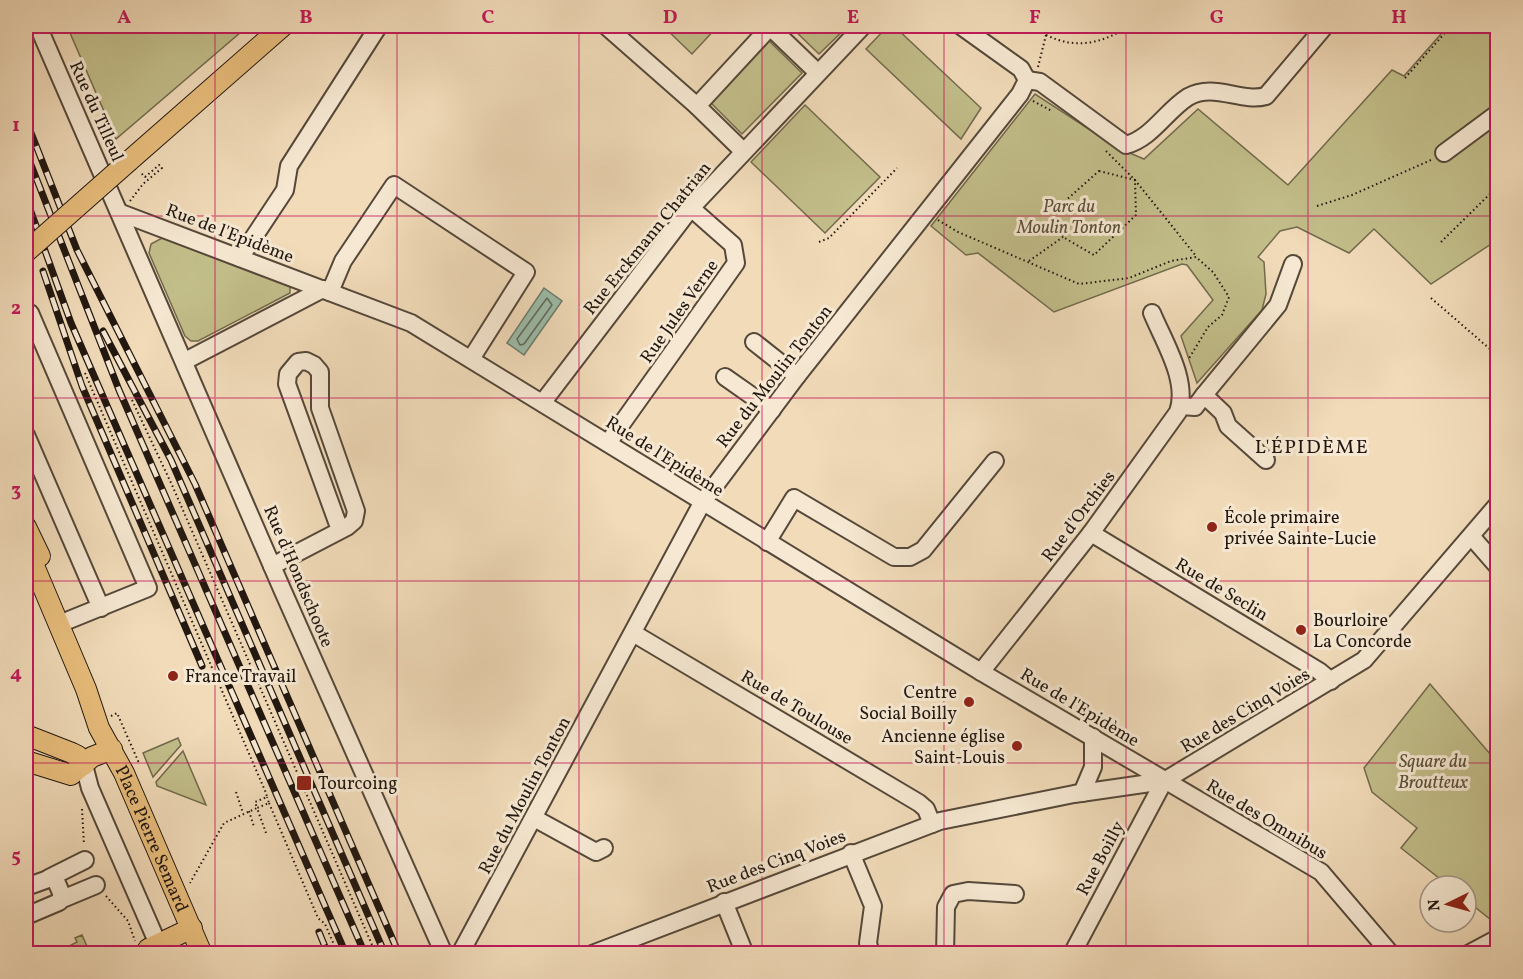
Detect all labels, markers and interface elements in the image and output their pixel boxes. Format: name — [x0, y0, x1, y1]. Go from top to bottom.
text: A — [117, 4, 131, 32]
text: B — [299, 4, 313, 32]
text: C — [482, 4, 495, 32]
text: D — [663, 4, 677, 32]
text: E — [847, 4, 859, 32]
text: F — [1029, 4, 1041, 32]
text: G — [1210, 4, 1224, 32]
text: H — [1391, 4, 1407, 32]
street label: Rue du Tilleul — [62, 57, 129, 166]
text: 1 — [12, 112, 20, 140]
street label: Rue Erckmann Chatrian — [579, 157, 718, 321]
park label: Parc du Moulin Tonton — [1016, 195, 1121, 241]
street label: Rue de l'Epidème — [162, 198, 297, 270]
street label: Rue Jules Verne — [635, 255, 725, 369]
text: 2 — [11, 295, 21, 323]
street label: Rue du Moulin Tonton — [711, 300, 839, 454]
street label: Rue de l'Epidème — [600, 411, 728, 504]
district label: L'ÉPIDÈME — [1255, 434, 1369, 462]
street label: Rue d'Orchies — [1036, 466, 1122, 568]
text: 3 — [11, 477, 21, 505]
street label: Rue d'Hondschoote — [256, 502, 339, 651]
place label: École primaire privée Sainte-Lucie — [1224, 506, 1376, 552]
marker: École primaire privée Sainte-Lucie — [1205, 520, 1219, 534]
street label: Rue de Seclin — [1170, 553, 1273, 628]
place label: Bourloire La Concorde — [1313, 609, 1412, 655]
marker: Bourloire La Concorde — [1294, 623, 1308, 637]
text: 4 — [10, 660, 22, 688]
street label: Rue de l'Epidème — [1015, 663, 1144, 754]
street label: Rue des Cinq Voies — [1176, 663, 1315, 760]
place label: France Travail — [185, 665, 297, 690]
street label: Rue de Toulouse — [735, 665, 857, 752]
marker: France Travail — [166, 669, 180, 683]
place label: Centre Social Boilly — [859, 681, 957, 727]
marker: Centre Social Boilly — [962, 695, 976, 709]
street label: Rue du Moulin Tonton — [473, 712, 578, 879]
place label: Ancienne église Saint-Louis — [881, 725, 1005, 771]
marker: Ancienne église Saint-Louis — [1010, 739, 1024, 753]
park label: Square du Broutteux — [1398, 750, 1469, 796]
street label: Place Pierre Semard — [108, 761, 194, 916]
place label: Tourcoing — [318, 772, 398, 797]
marker: Tourcoing — [295, 774, 313, 792]
street label: Rue des Omnibus — [1201, 774, 1332, 866]
street label: Rue Boilly — [1071, 817, 1132, 900]
street label: Rue des Cinq Voies — [703, 824, 850, 900]
text: 5 — [11, 843, 21, 871]
north arrow — [1418, 874, 1478, 934]
text: N — [1424, 898, 1447, 912]

